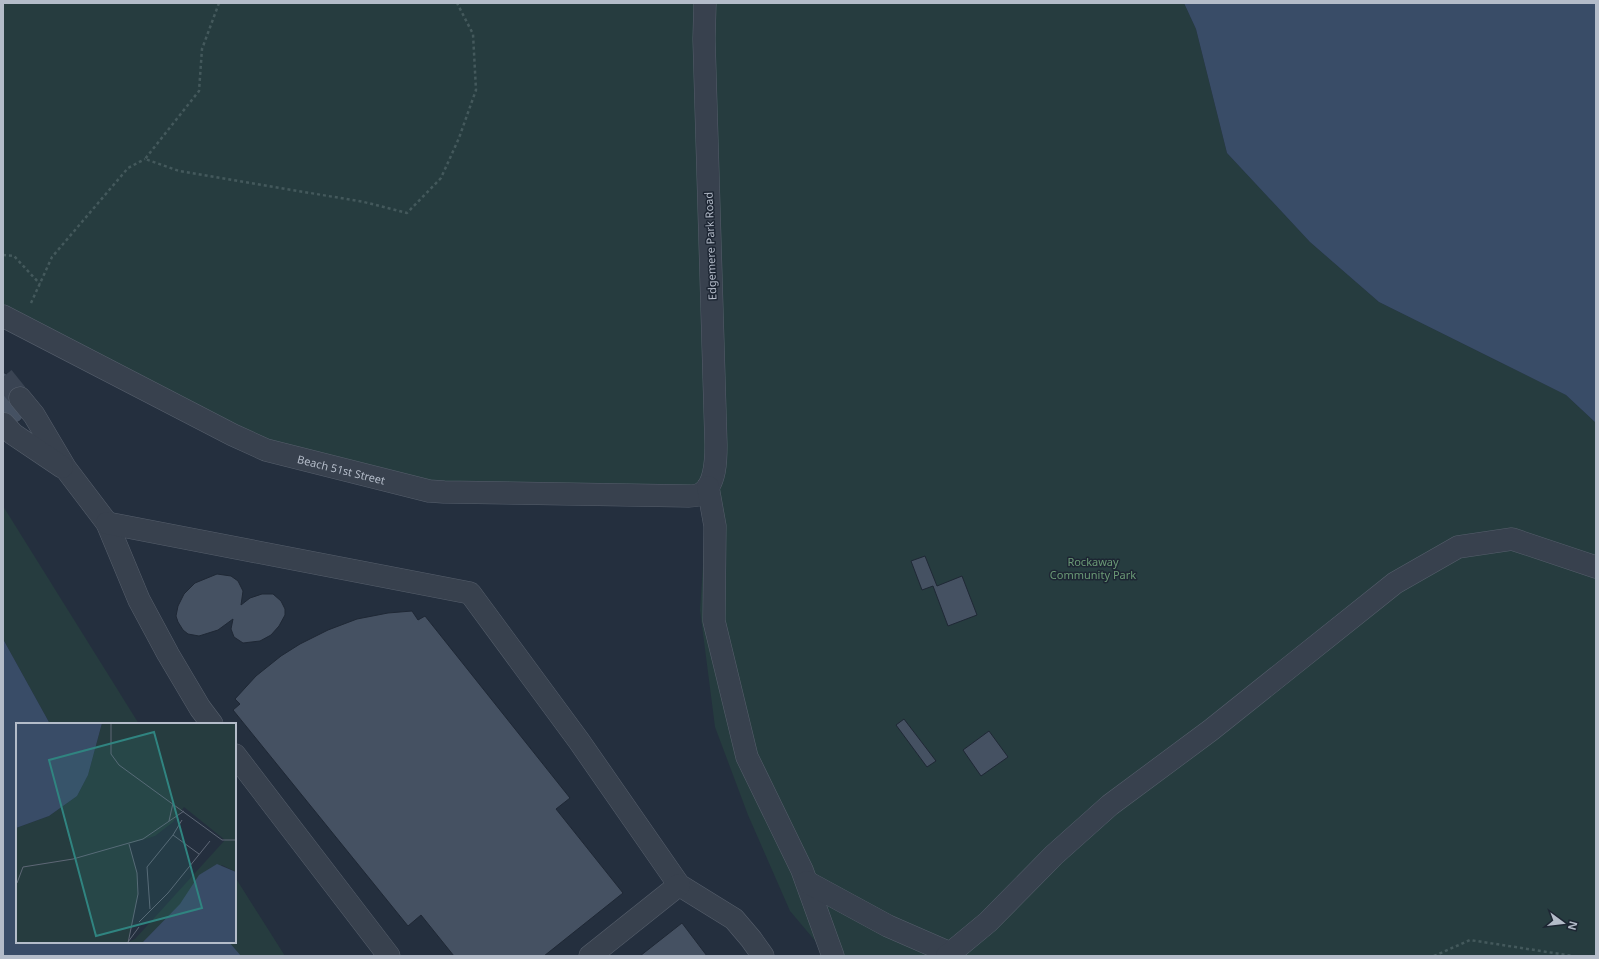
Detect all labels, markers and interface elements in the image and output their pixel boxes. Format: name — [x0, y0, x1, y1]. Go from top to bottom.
street label: Edgemere Park Road — [701, 192, 719, 300]
street label: Beach 51st Street — [296, 451, 387, 487]
park label: Rockaway Community Park — [1050, 554, 1136, 582]
inset map — [16, 723, 236, 943]
north arrow — [1543, 903, 1583, 943]
text: N — [1565, 919, 1582, 932]

